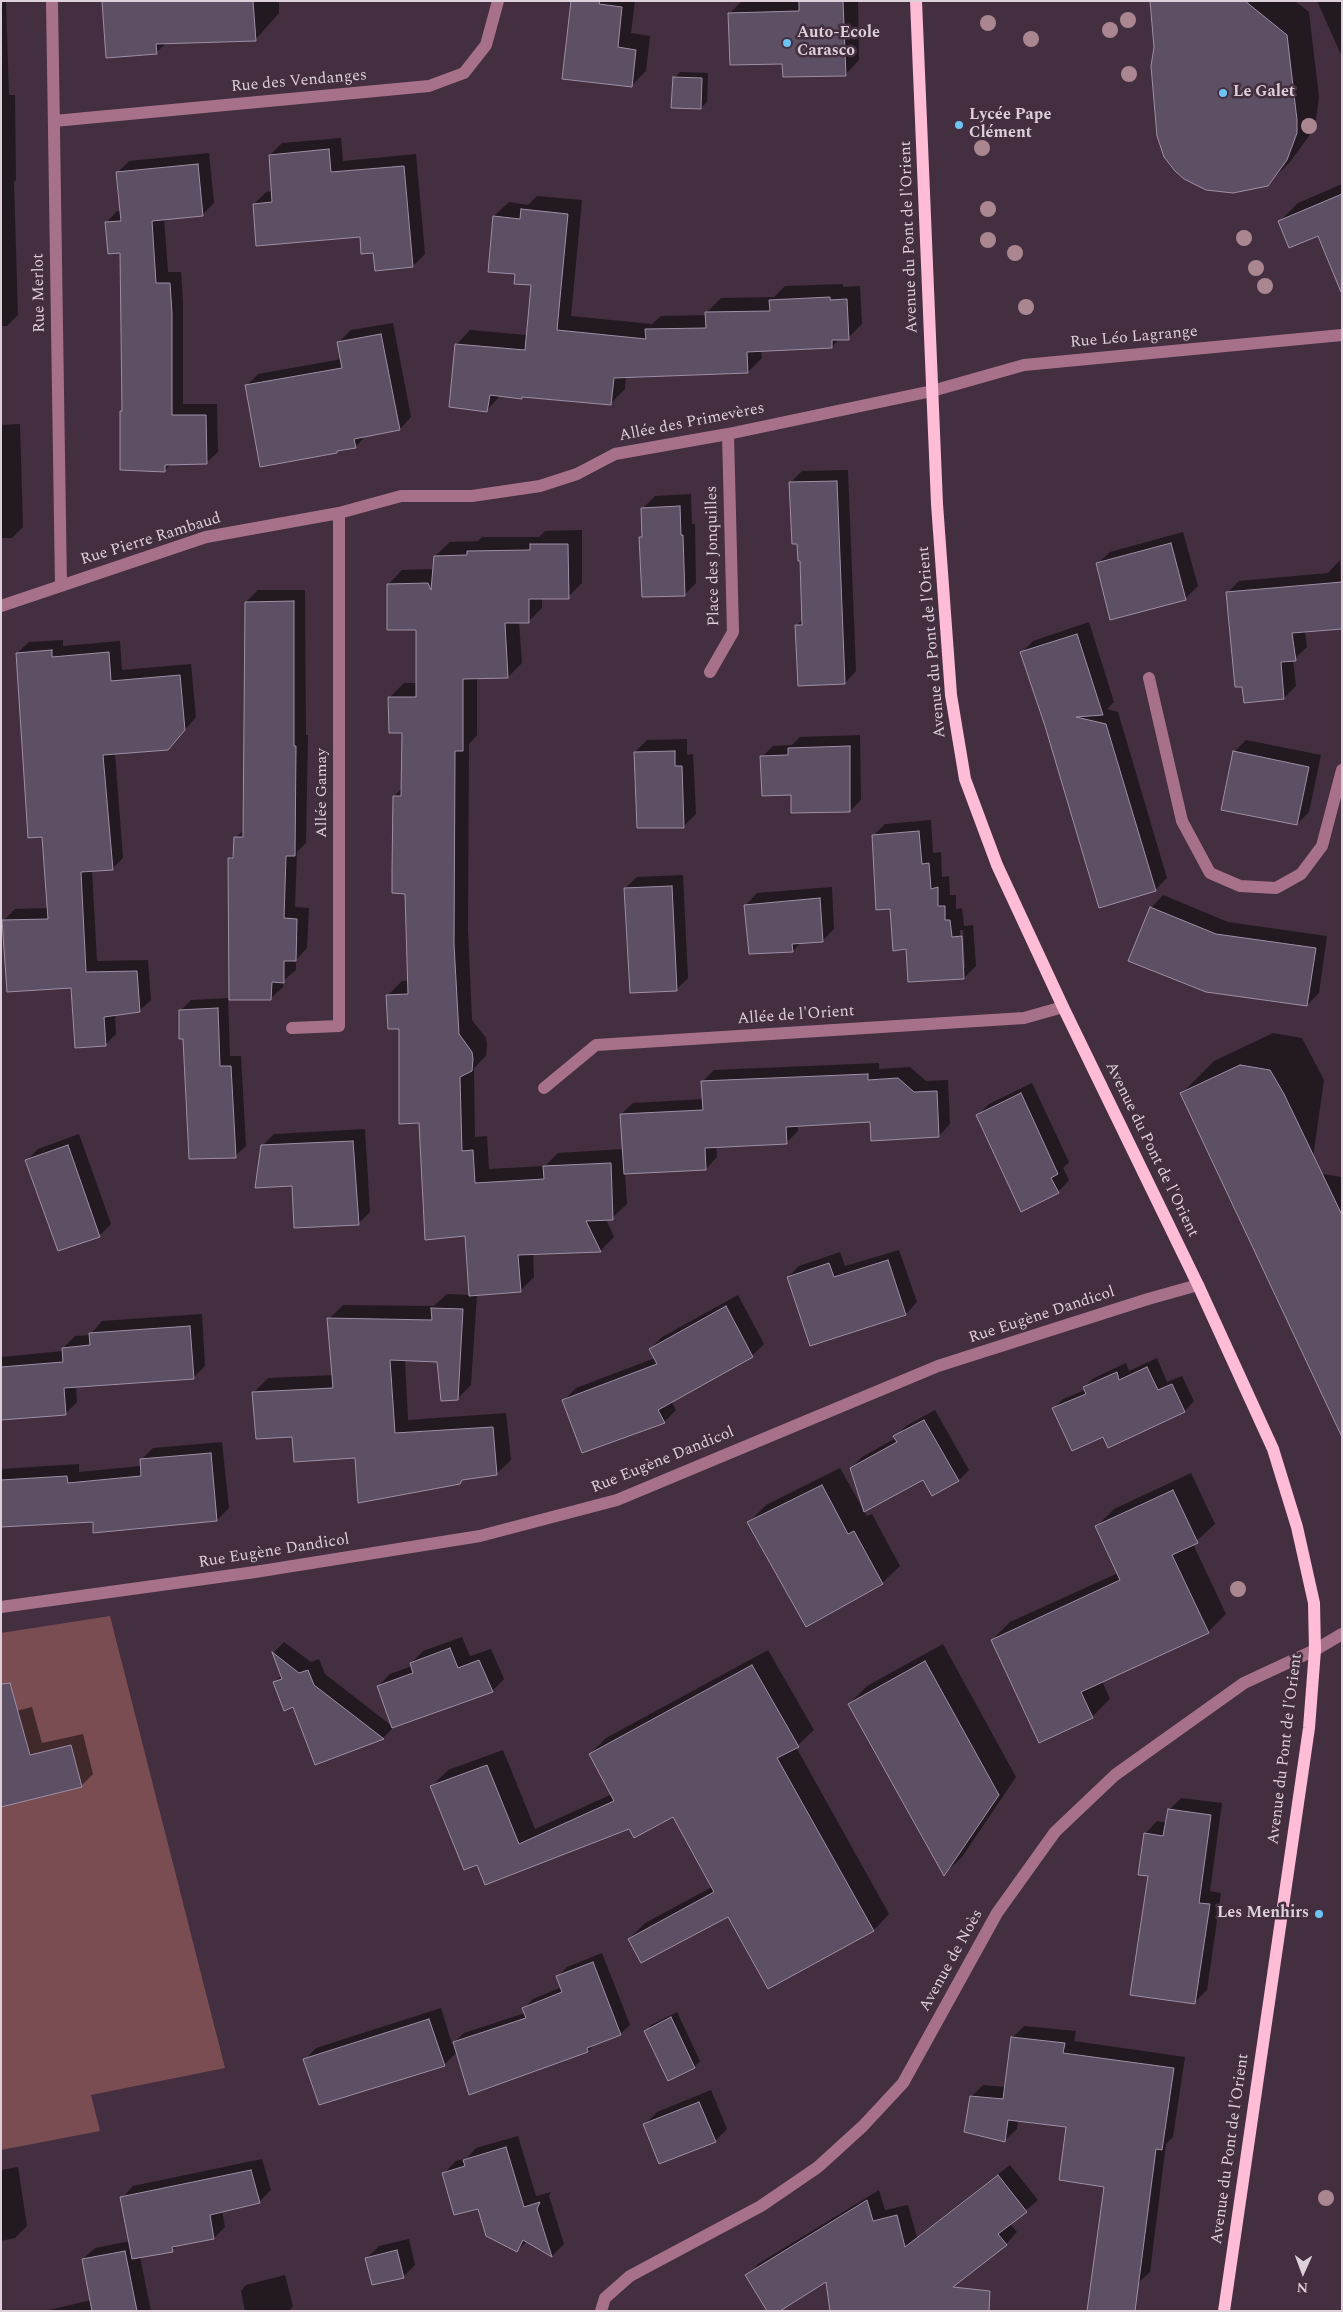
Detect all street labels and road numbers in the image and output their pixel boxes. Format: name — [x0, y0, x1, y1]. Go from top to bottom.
street label: Rue des Vendanges — [230, 67, 368, 97]
street label: Avenue du Pont de l'Orient — [897, 140, 923, 334]
street label: Rue Merlot — [30, 253, 50, 333]
street label: Rue Léo Lagrange — [1069, 323, 1199, 353]
street label: Allée des Primevères — [618, 399, 766, 447]
street label: Place des Jonquilles — [703, 486, 725, 626]
street label: Rue Pierre Rambaud — [79, 510, 223, 570]
street label: Avenue du Pont de l'Orient — [915, 545, 951, 739]
street label: Allée Gamay — [313, 748, 333, 838]
street label: Allée de l'Orient — [737, 1002, 855, 1030]
street label: Avenue du Pont de l'Orient — [1100, 1059, 1202, 1241]
street label: Rue Eugène Dandicol — [966, 1283, 1118, 1349]
street label: Rue Eugène Dandicol — [589, 1424, 737, 1498]
street label: Rue Eugène Dandicol — [197, 1531, 351, 1573]
street label: Avenue du Pont de l'Orient — [1265, 1652, 1307, 1846]
street label: Avenue de Noès — [916, 1907, 988, 2015]
street label: Avenue du Pont de l'Orient — [1208, 2052, 1254, 2246]

